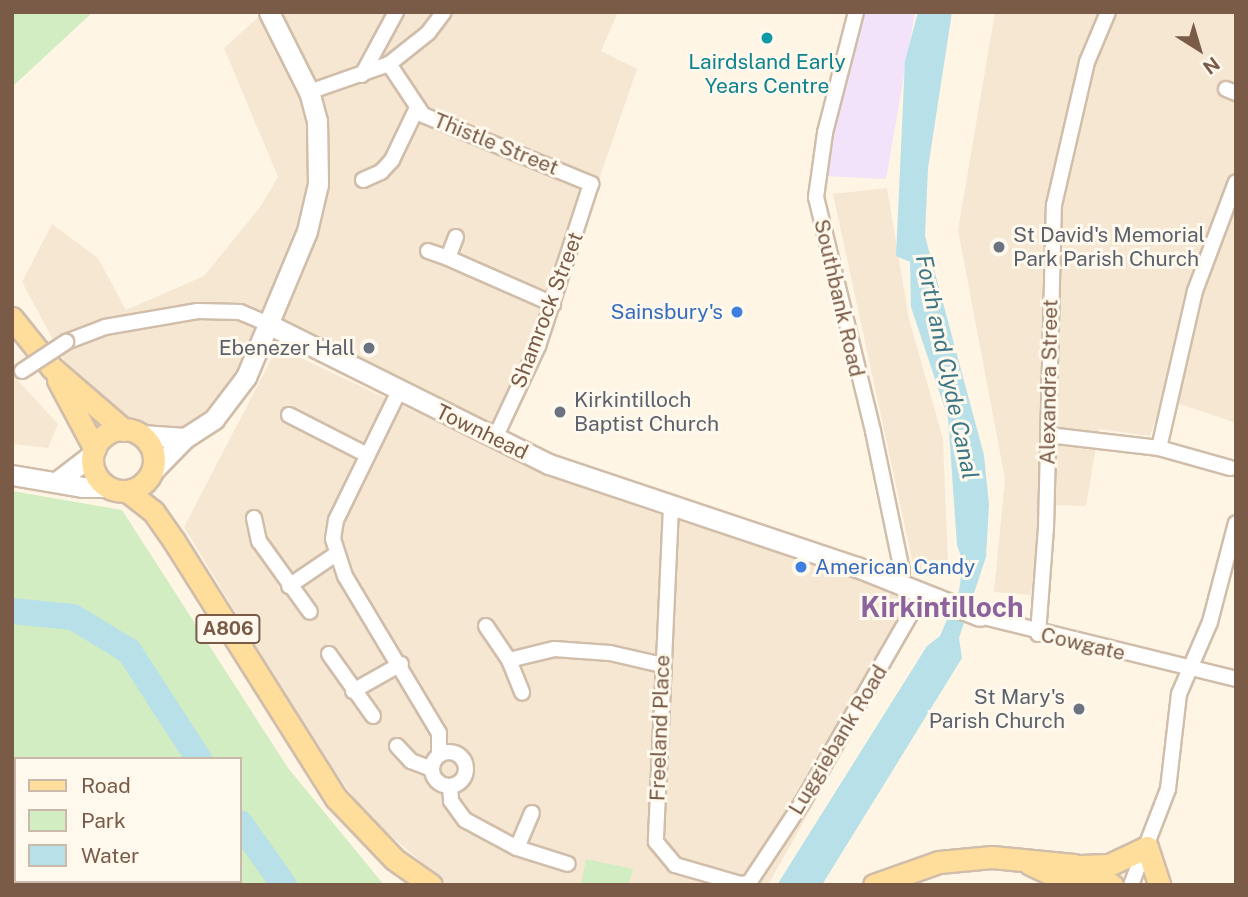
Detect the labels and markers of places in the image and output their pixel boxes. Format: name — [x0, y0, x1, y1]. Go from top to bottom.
marker: Lairdsland Early Years Centre — [759, 30, 775, 46]
place label: Lairdsland Early Years Centre — [688, 49, 846, 99]
place label: St David's Memorial Park Parish Church — [1013, 222, 1205, 272]
marker: St David's Memorial Park Parish Church — [991, 239, 1007, 255]
place label: Sainsbury's — [610, 299, 723, 325]
marker: Sainsbury's — [729, 304, 745, 320]
place label: Ebenezer Hall — [219, 335, 355, 361]
marker: Ebenezer Hall — [361, 340, 377, 356]
place label: Kirkintilloch Baptist Church — [574, 387, 719, 437]
marker: Kirkintilloch Baptist Church — [552, 404, 568, 420]
place label: American Candy — [815, 554, 975, 580]
marker: American Candy — [793, 559, 809, 575]
place label: St Mary's Parish Church — [929, 684, 1065, 734]
marker: St Mary's Parish Church — [1071, 701, 1087, 717]

